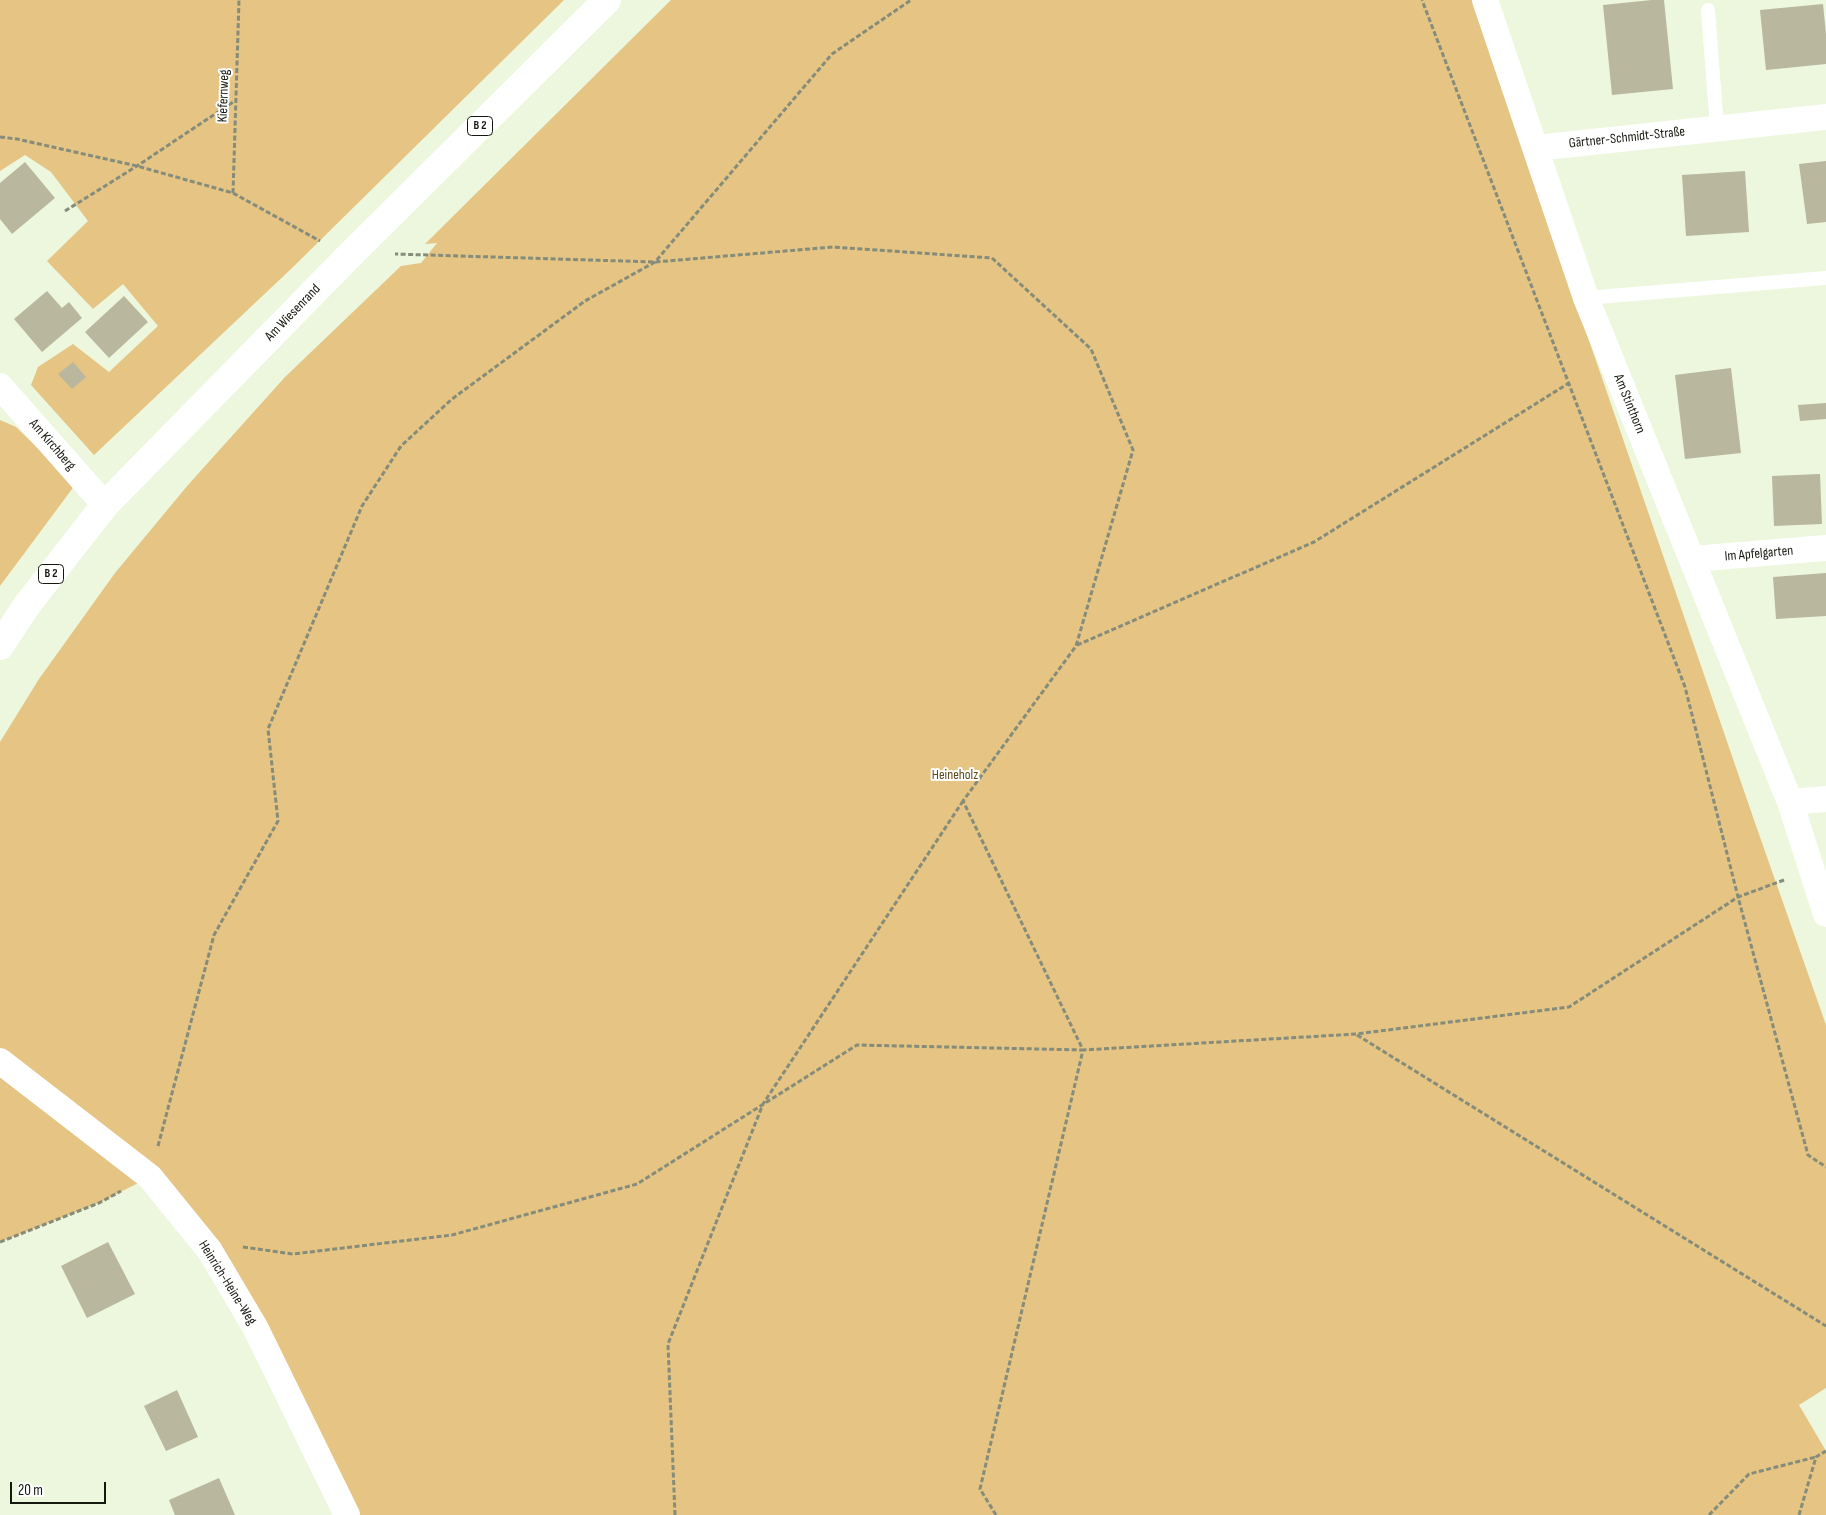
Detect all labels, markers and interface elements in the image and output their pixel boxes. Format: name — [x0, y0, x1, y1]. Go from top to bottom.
street label: Kiefernweg — [215, 69, 233, 123]
road number: B 2 — [468, 116, 492, 136]
street label: Gärtner-Schmidt-Straße — [1568, 124, 1686, 152]
street label: Am Wiesenrand — [262, 281, 324, 345]
street label: Am Stinthorn — [1610, 372, 1648, 436]
street label: Am Kirchberg — [25, 416, 79, 474]
street label: Im Apfelgarten — [1724, 543, 1794, 565]
road number: B 2 — [38, 564, 64, 584]
park label: Heineholz — [932, 767, 978, 783]
street label: Heinrich-Heine-Weg — [194, 1238, 260, 1328]
scale bar — [12, 1472, 109, 1504]
text: 20 m — [18, 1481, 43, 1500]

